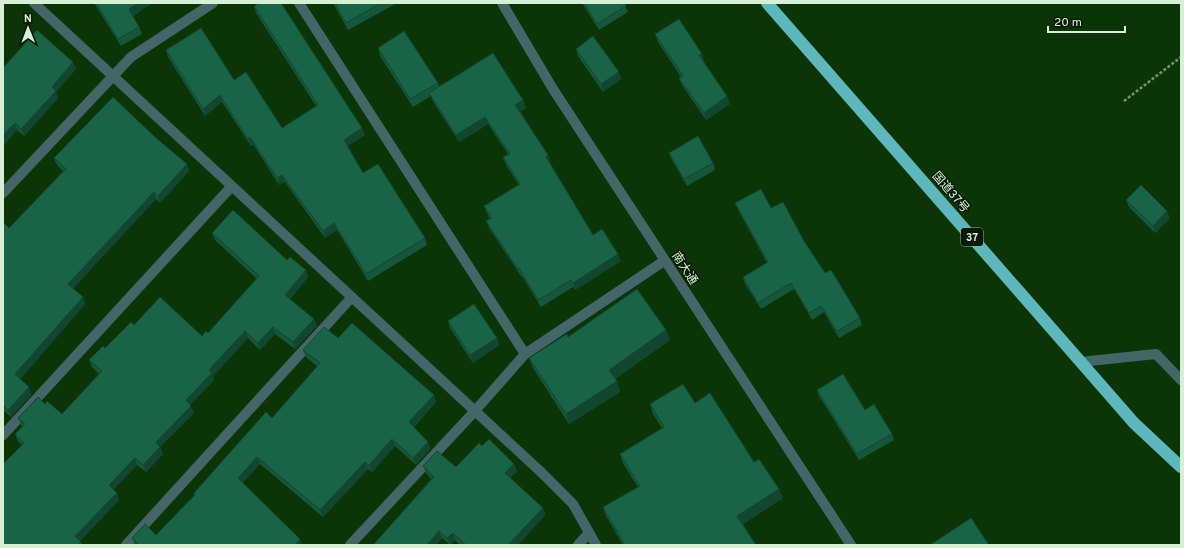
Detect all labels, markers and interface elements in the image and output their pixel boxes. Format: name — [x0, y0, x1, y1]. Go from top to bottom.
north arrow — [8, 8, 48, 48]
scale bar — [1048, 8, 1125, 34]
text: N — [24, 12, 32, 26]
text: 20 m — [1054, 15, 1082, 31]
street label: 国道37号 — [928, 169, 972, 217]
road number: 37 — [961, 228, 983, 246]
street label: 南大通 — [668, 249, 701, 288]

